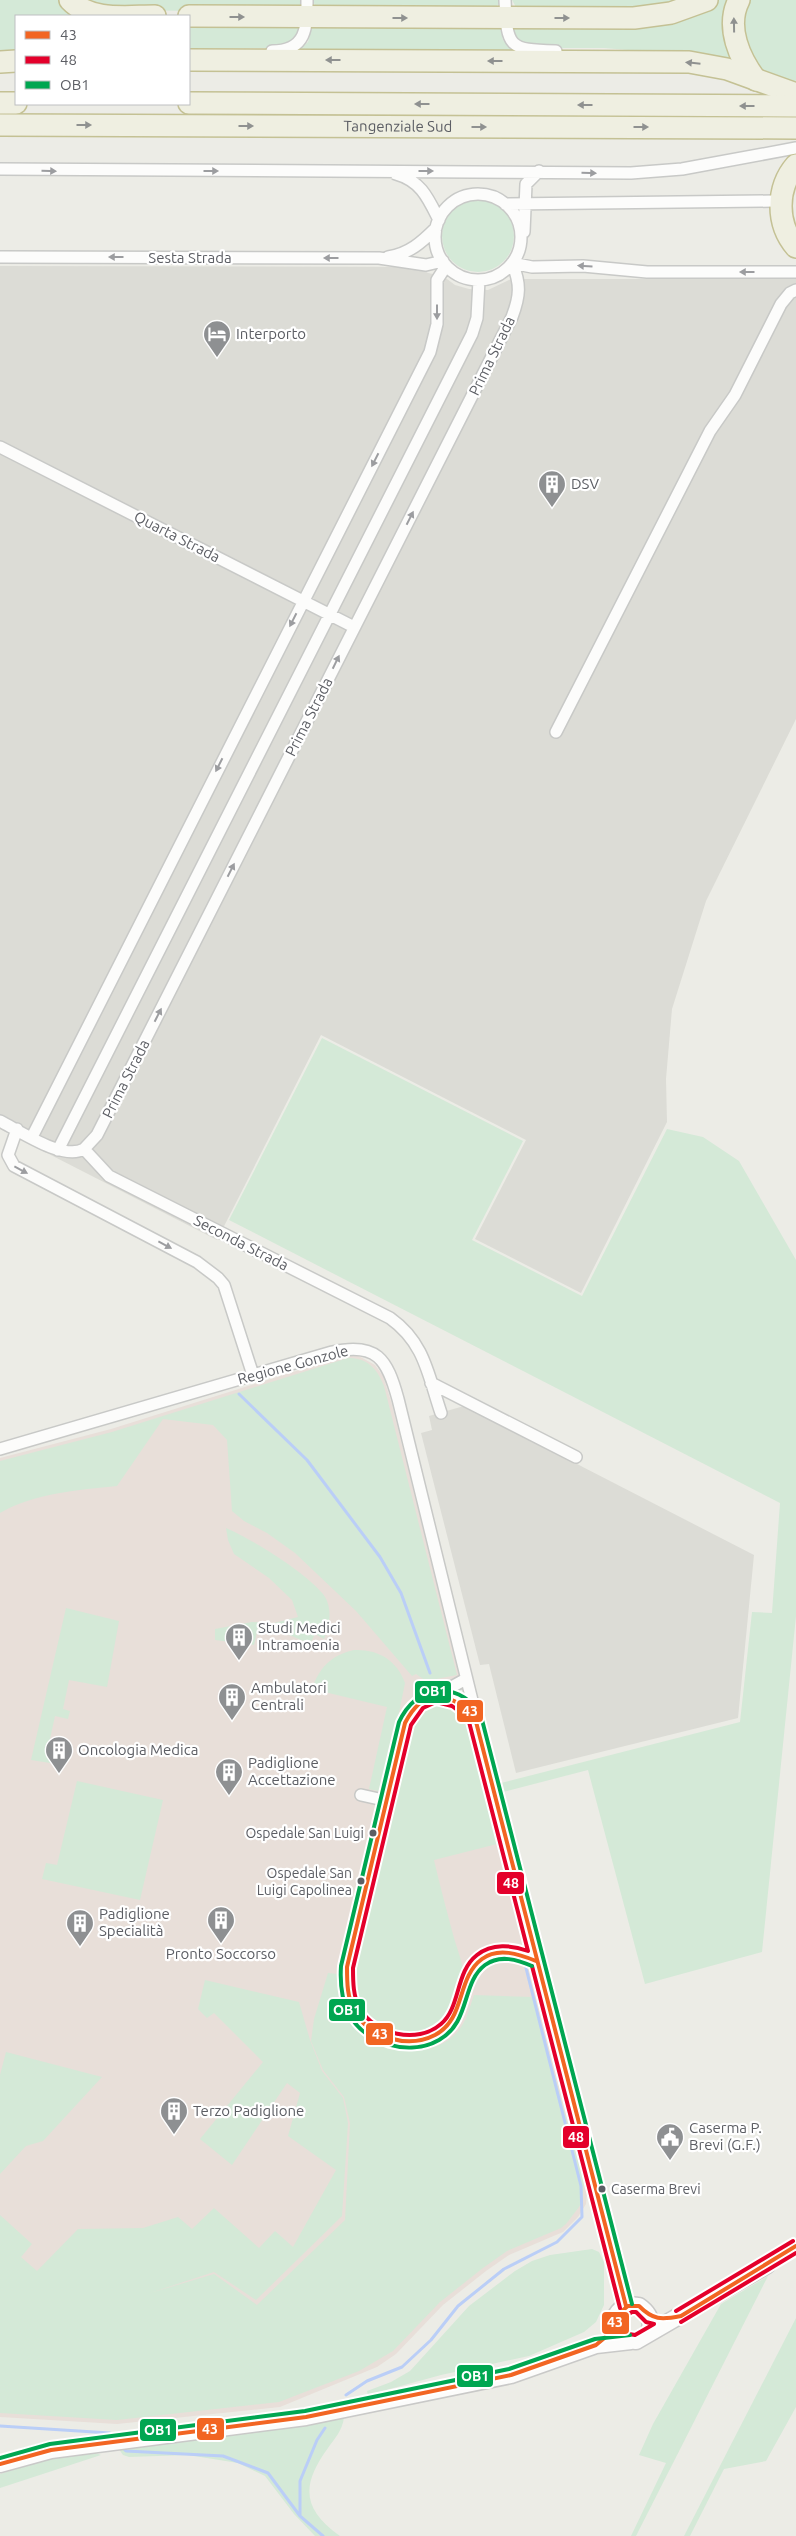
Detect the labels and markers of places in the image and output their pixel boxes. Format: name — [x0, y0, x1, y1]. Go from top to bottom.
hotel icon: Interporto — [202, 319, 232, 358]
place label: Interporto — [236, 325, 306, 342]
building icon: DSV — [537, 469, 567, 508]
place label: DSV — [571, 475, 599, 492]
place label: Studi Medici Intramoenia — [258, 1619, 341, 1653]
building icon: Studi Medici Intramoenia — [224, 1622, 254, 1661]
place label: Ambulatori Centrali — [251, 1679, 327, 1713]
building icon: Ambulatori Centrali — [217, 1682, 247, 1721]
building icon: Oncologia Medica — [44, 1735, 74, 1774]
place label: Oncologia Medica — [78, 1741, 198, 1758]
place label: Padiglione Accettazione — [248, 1754, 336, 1788]
building icon: Padiglione Accettazione — [214, 1757, 244, 1796]
place label: Ospedale San Luigi — [245, 1825, 364, 1841]
marker: Ospedale San Luigi — [368, 1828, 378, 1838]
place label: Ospedale San Luigi Capolinea — [257, 1865, 352, 1898]
marker: Ospedale San Luigi Capolinea — [356, 1876, 366, 1886]
place label: Padiglione Specialità — [99, 1905, 170, 1939]
building icon: Pronto Soccorso — [206, 1905, 236, 1944]
building icon: Padiglione Specialità — [65, 1908, 95, 1947]
place label: Pronto Soccorso — [166, 1945, 276, 1962]
building icon: Terzo Padiglione — [159, 2096, 189, 2135]
place label: Terzo Padiglione — [193, 2102, 304, 2119]
place label: Caserma P. Brevi (G.F.) — [689, 2119, 762, 2153]
public building icon: Caserma P. Brevi (G.F.) — [655, 2122, 685, 2161]
place label: Caserma Brevi — [611, 2181, 701, 2197]
marker: Caserma Brevi — [597, 2184, 607, 2194]

